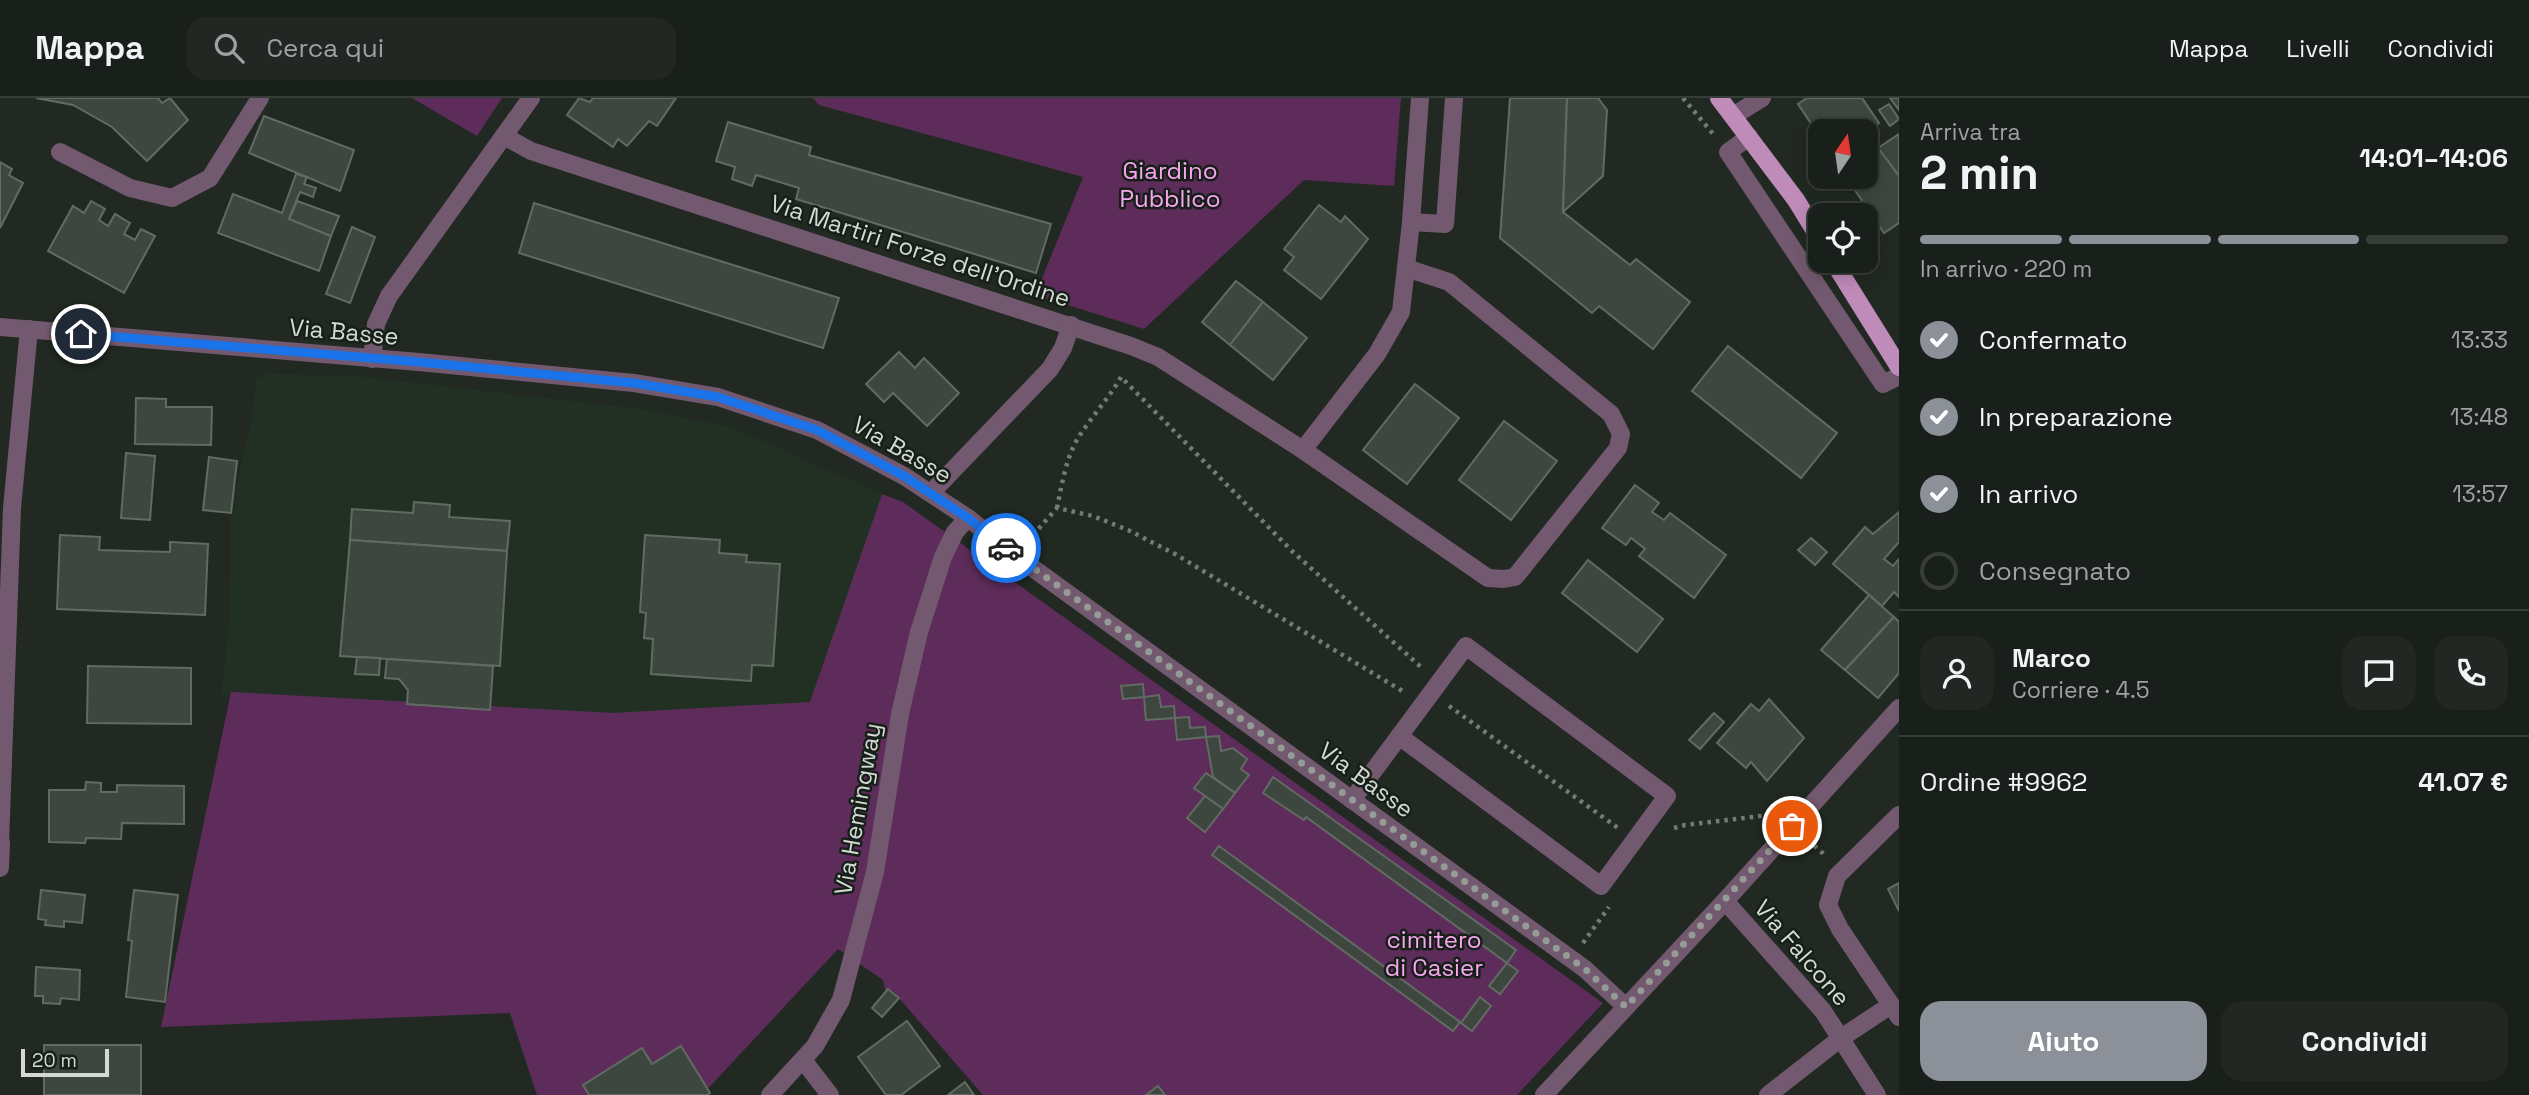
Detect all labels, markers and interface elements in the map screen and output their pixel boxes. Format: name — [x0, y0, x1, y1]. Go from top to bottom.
search box — [186, 17, 676, 80]
text: Mappa — [35, 27, 144, 69]
icon: search — [210, 29, 248, 67]
text: Cerca qui — [266, 31, 384, 65]
text: Mappa — [2169, 33, 2248, 64]
text: Livelli — [2286, 33, 2350, 64]
text: Condividi — [2388, 33, 2494, 64]
text: Arriva tra — [1920, 117, 2021, 147]
north arrow — [1808, 119, 1878, 189]
map controls — [1808, 119, 1878, 273]
text: 14:01–14:06 — [2359, 141, 2508, 175]
text: 2 min — [1920, 144, 2039, 202]
park label: Giardino Pubblico — [1120, 155, 1220, 214]
street label: Via Martiri Forze dell'Ordine — [766, 187, 1074, 314]
button: locate — [1808, 203, 1878, 273]
text: In arrivo · 220 m — [1920, 254, 2092, 284]
pin — [51, 304, 111, 364]
street label: Via Basse — [288, 311, 400, 352]
icon: home — [62, 315, 100, 353]
icon: check — [1920, 321, 1958, 359]
text: Confermato — [1979, 323, 2127, 357]
text: 13:33 — [2451, 325, 2508, 355]
icon: check — [1920, 398, 1958, 436]
text: In preparazione — [1979, 400, 2173, 434]
text: 13:48 — [2450, 402, 2508, 432]
street label: Via Basse — [847, 409, 958, 490]
icon: check — [1920, 475, 1958, 513]
text: In arrivo — [1979, 477, 2078, 511]
text: 13:57 — [2452, 479, 2508, 509]
courier — [971, 513, 1041, 583]
icon: car — [987, 529, 1025, 567]
text: Consegnato — [1979, 554, 2131, 588]
button: person — [1920, 636, 1994, 710]
button: chat — [2342, 636, 2416, 710]
button: phone — [2434, 636, 2508, 710]
text: Marco — [2012, 641, 2091, 675]
text: Corriere · 4.5 — [2012, 675, 2150, 705]
street label: Via Hemingway — [827, 720, 888, 898]
street label: Via Basse — [1313, 735, 1420, 824]
text: Ordine #9962 — [1920, 765, 2088, 799]
text: 41.07 € — [2418, 765, 2508, 799]
pin — [1762, 796, 1822, 856]
icon: bag — [1773, 807, 1811, 845]
street label: Via Falcone — [1748, 893, 1857, 1012]
park label: cimitero di Casier — [1385, 924, 1483, 983]
button: Aiuto — [1920, 1001, 2207, 1081]
button: Condividi — [2221, 1001, 2508, 1081]
scale bar — [21, 1046, 108, 1078]
text: 20 m — [32, 1048, 77, 1073]

